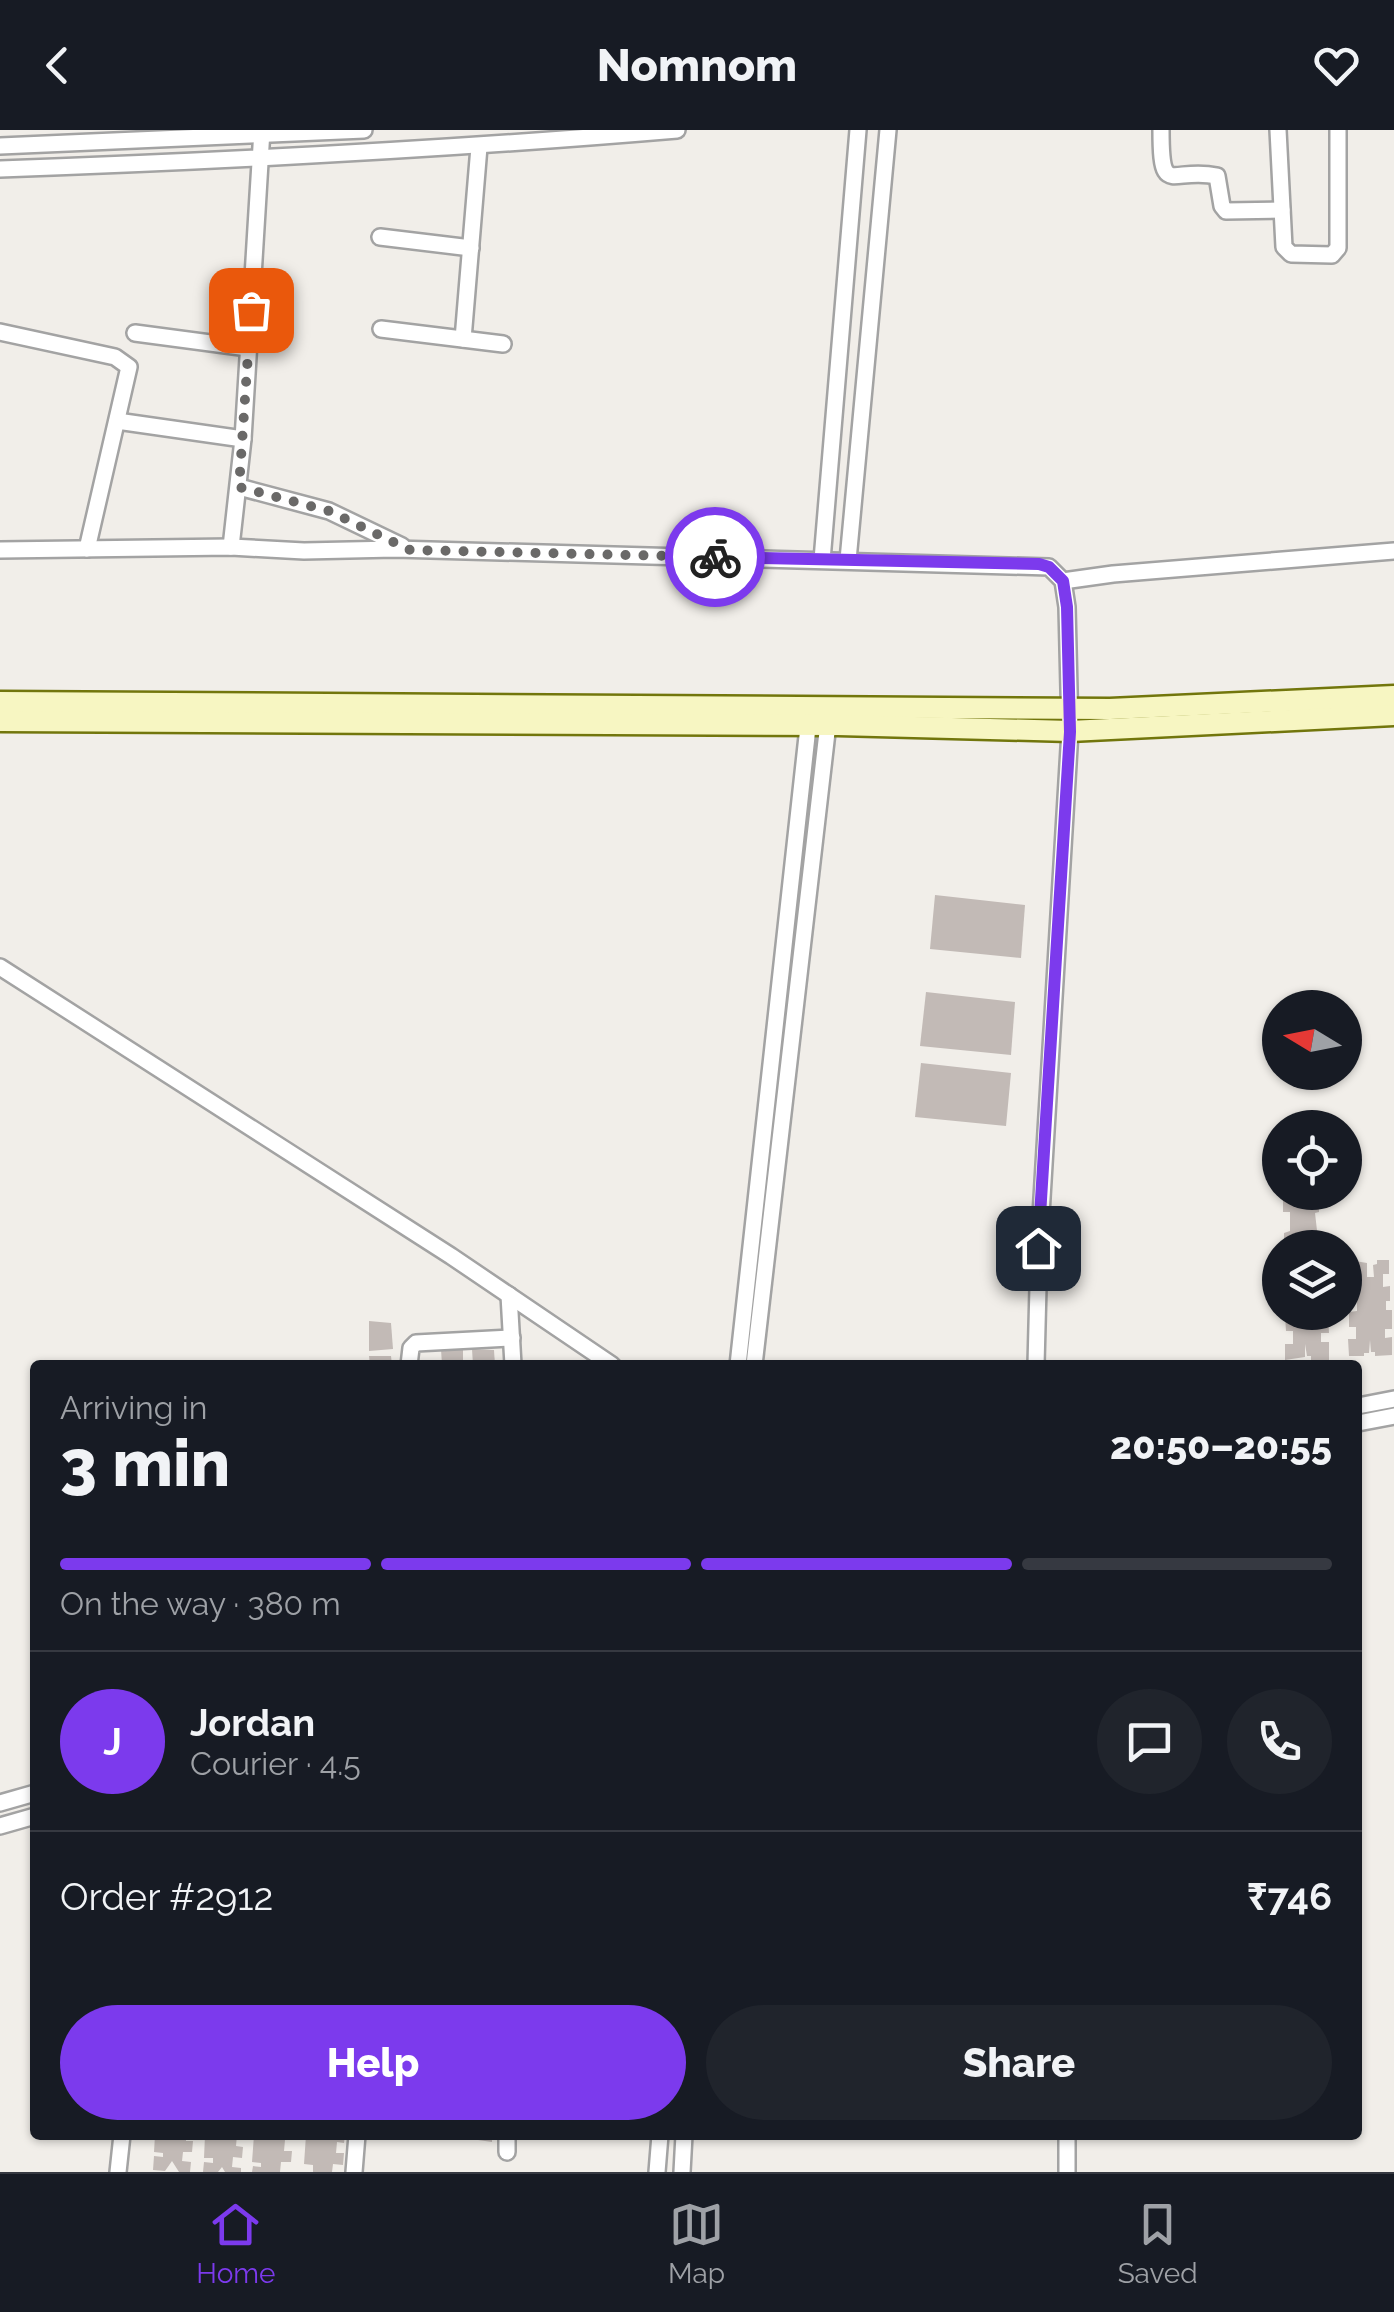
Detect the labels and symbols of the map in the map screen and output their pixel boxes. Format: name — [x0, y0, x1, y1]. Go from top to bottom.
pin — [209, 268, 294, 353]
courier — [665, 507, 765, 607]
north arrow — [1262, 990, 1362, 1090]
pin — [996, 1206, 1081, 1291]

